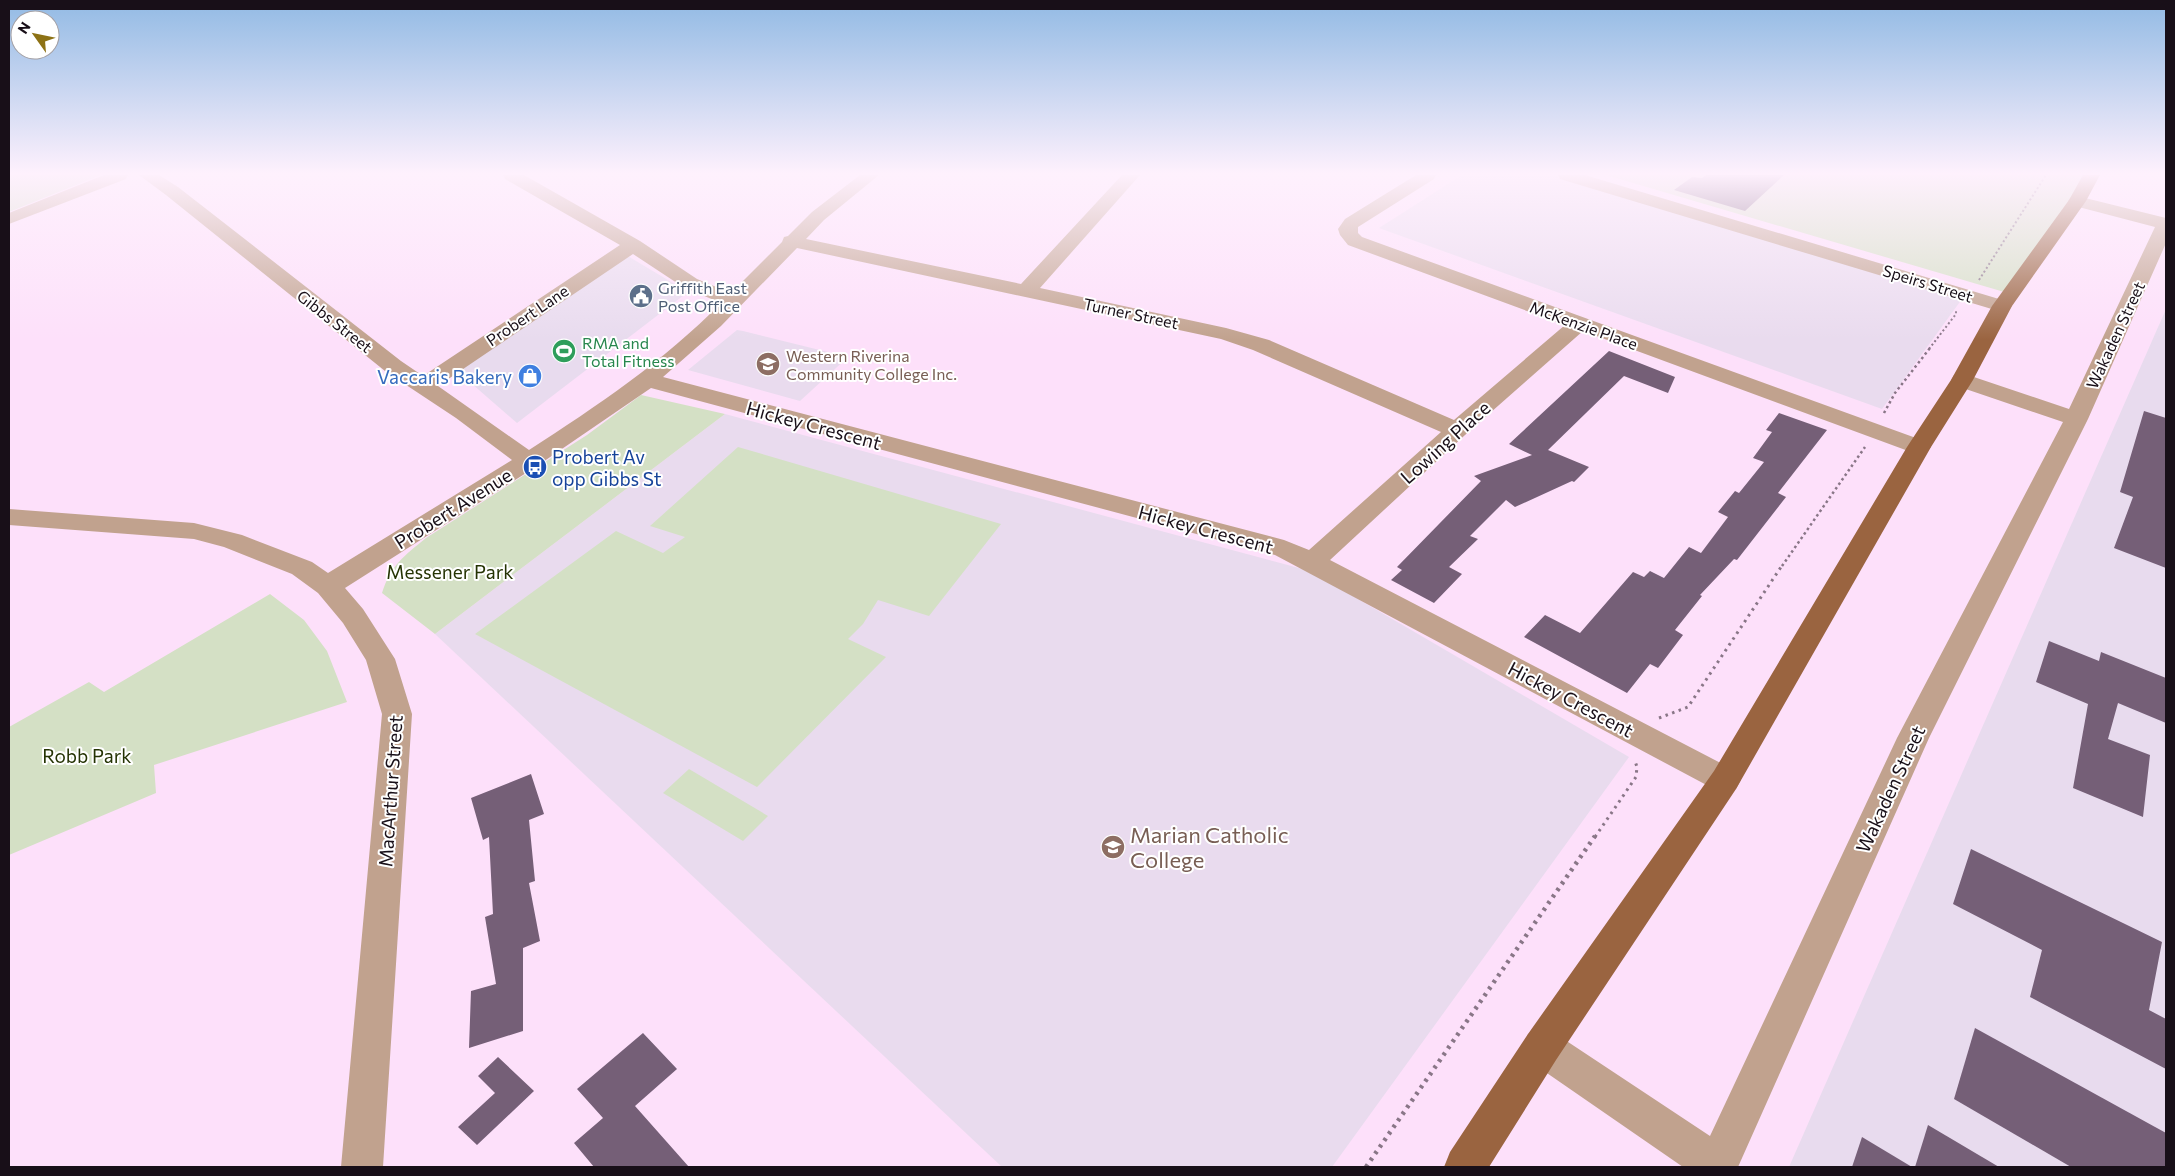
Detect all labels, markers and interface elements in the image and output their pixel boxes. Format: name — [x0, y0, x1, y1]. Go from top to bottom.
north arrow — [10, 10, 60, 60]
text: N — [14, 19, 34, 37]
street label: Speirs Street — [1881, 260, 1976, 306]
place label: Griffith East Post Office — [658, 278, 748, 315]
street label: Wakaden Street — [2082, 278, 2148, 392]
street label: Probert Lane — [482, 281, 572, 349]
public building icon: Griffith East Post Office — [628, 283, 654, 309]
street label: Gibbs Street — [294, 286, 377, 357]
street label: Turner Street — [1082, 294, 1181, 332]
street label: McKenzie Place — [1527, 297, 1641, 353]
place label: RMA and Total Fitness — [582, 333, 675, 370]
sports icon: RMA and Total Fitness — [551, 338, 577, 364]
place label: Western Riverina Community College Inc. — [786, 346, 957, 383]
school or university icon: Western Riverina Community College Inc. — [755, 351, 781, 377]
shop icon: Vaccaris Bakery — [517, 363, 543, 389]
place label: Vaccaris Bakery — [377, 365, 512, 388]
street label: Hickey Crescent — [744, 396, 884, 454]
street label: Lowing Place — [1395, 396, 1495, 488]
place label: Probert Av opp Gibbs St — [552, 445, 662, 490]
bus stop icon: Probert Av opp Gibbs St — [522, 454, 548, 480]
street label: Probert Avenue — [390, 463, 516, 553]
street label: Hickey Crescent — [1136, 500, 1276, 558]
park label: Messener Park — [386, 560, 514, 583]
street label: Hickey Crescent — [1504, 656, 1638, 742]
street label: MacArthur Street — [373, 714, 407, 868]
street label: Wakaden Street — [1850, 722, 1930, 856]
park label: Robb Park — [42, 744, 132, 767]
place label: Marian Catholic College — [1130, 821, 1289, 873]
school or university icon: Marian Catholic College — [1100, 834, 1126, 860]

